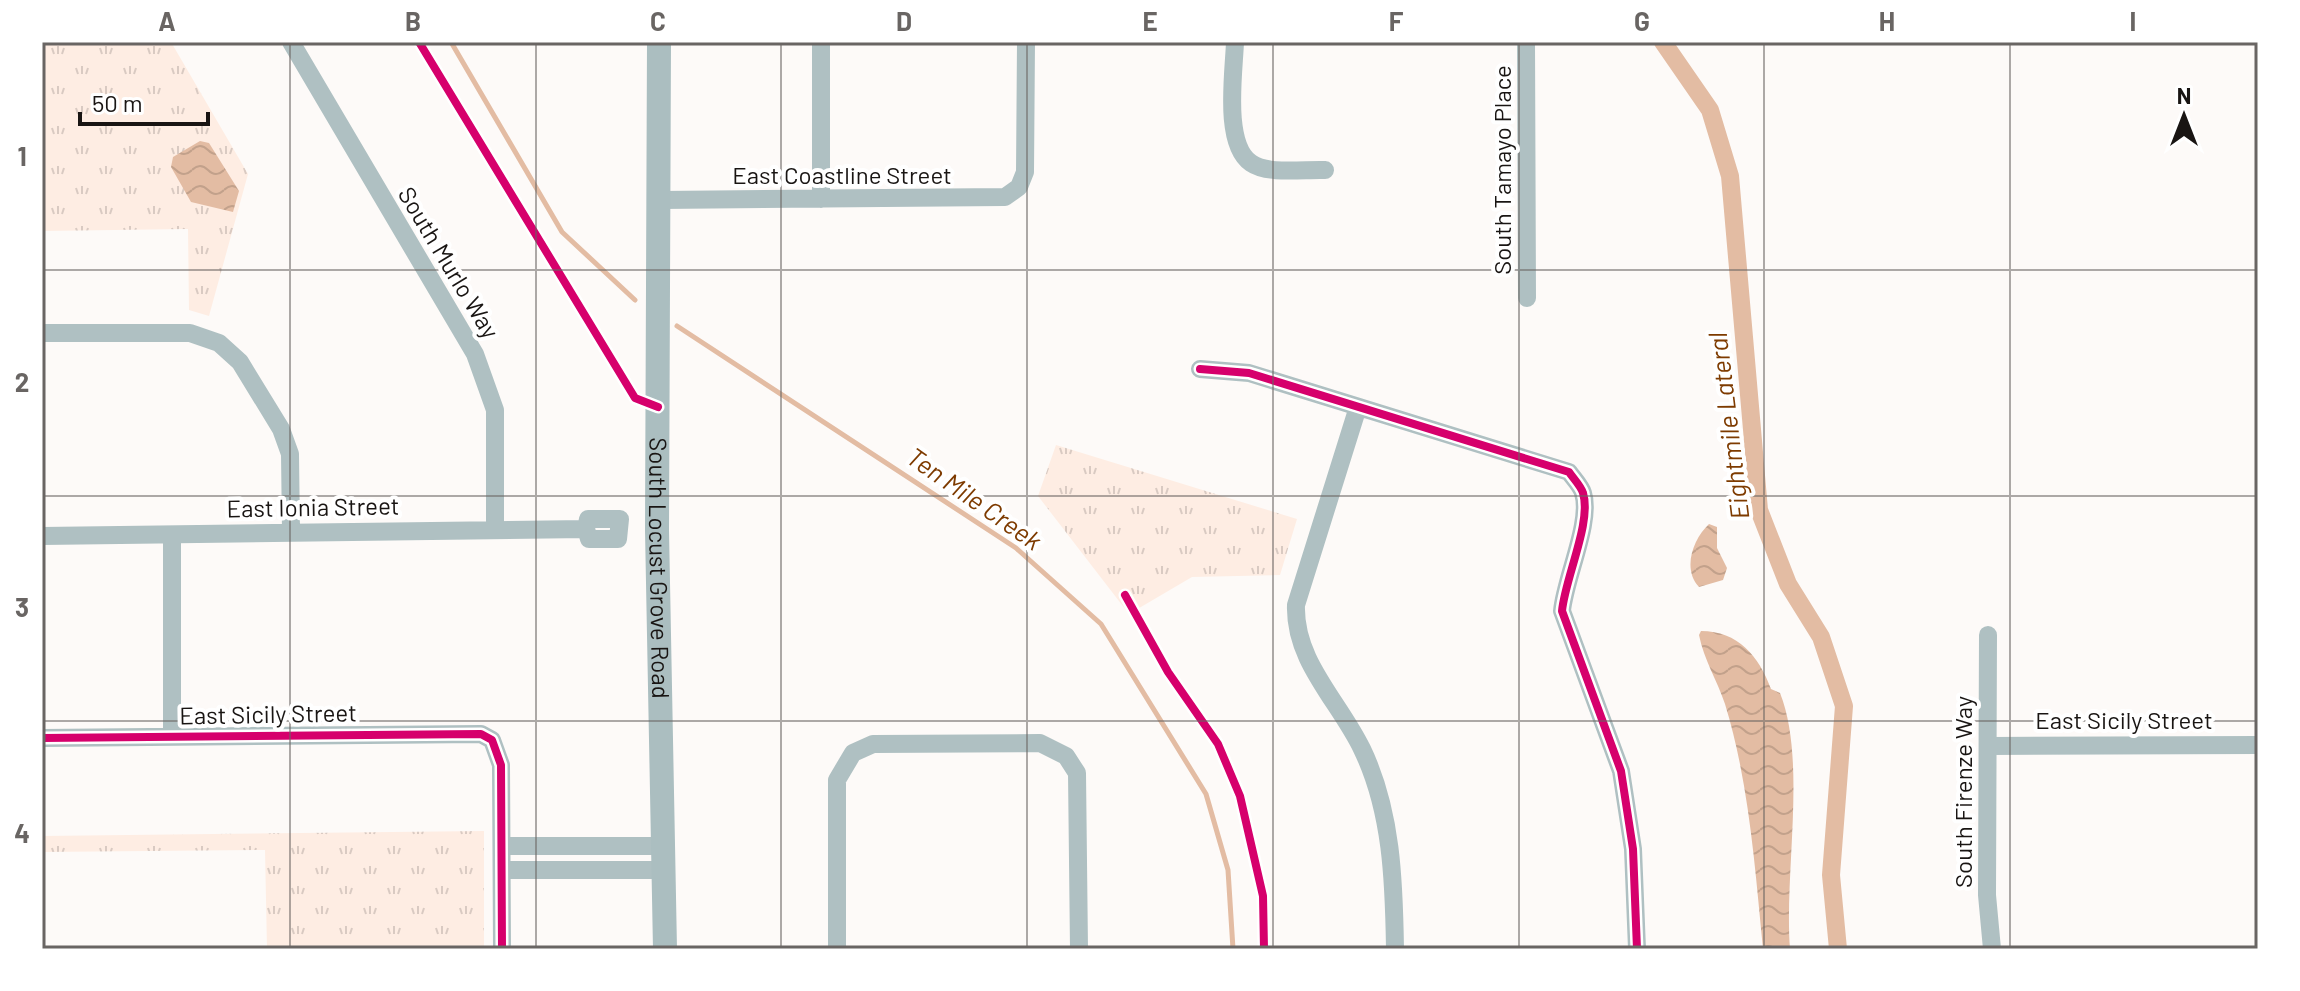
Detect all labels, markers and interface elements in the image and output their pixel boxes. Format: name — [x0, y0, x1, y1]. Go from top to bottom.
text: A — [158, 5, 176, 36]
text: B — [405, 5, 421, 36]
text: C — [650, 5, 666, 36]
text: D — [896, 5, 912, 36]
text: E — [1142, 5, 1158, 36]
text: F — [1389, 5, 1404, 36]
text: G — [1634, 5, 1650, 36]
text: H — [1879, 5, 1895, 36]
text: I — [2130, 5, 2136, 36]
street label: South Tamayo Place — [1487, 65, 1516, 275]
scale bar — [80, 76, 208, 126]
north arrow — [2144, 76, 2224, 156]
text: N — [2177, 82, 2191, 108]
text: 50 m — [92, 88, 143, 117]
text: 1 — [17, 140, 27, 171]
street label: East Coastline Street — [732, 160, 952, 189]
street label: South Murlo Way — [393, 181, 506, 343]
water label: Eightmile Lateral — [1701, 331, 1754, 522]
text: 2 — [15, 366, 29, 397]
street label: South Locust Grove Road — [644, 437, 676, 699]
water label: Ten Mile Creek — [902, 440, 1048, 556]
street label: East Ionia Street — [226, 490, 400, 523]
text: 3 — [15, 591, 29, 622]
street label: South Firenze Way — [1948, 696, 1977, 888]
street label: East Sicily Street — [179, 697, 357, 730]
street label: East Sicily Street — [2035, 705, 2213, 734]
text: 4 — [14, 817, 30, 848]

